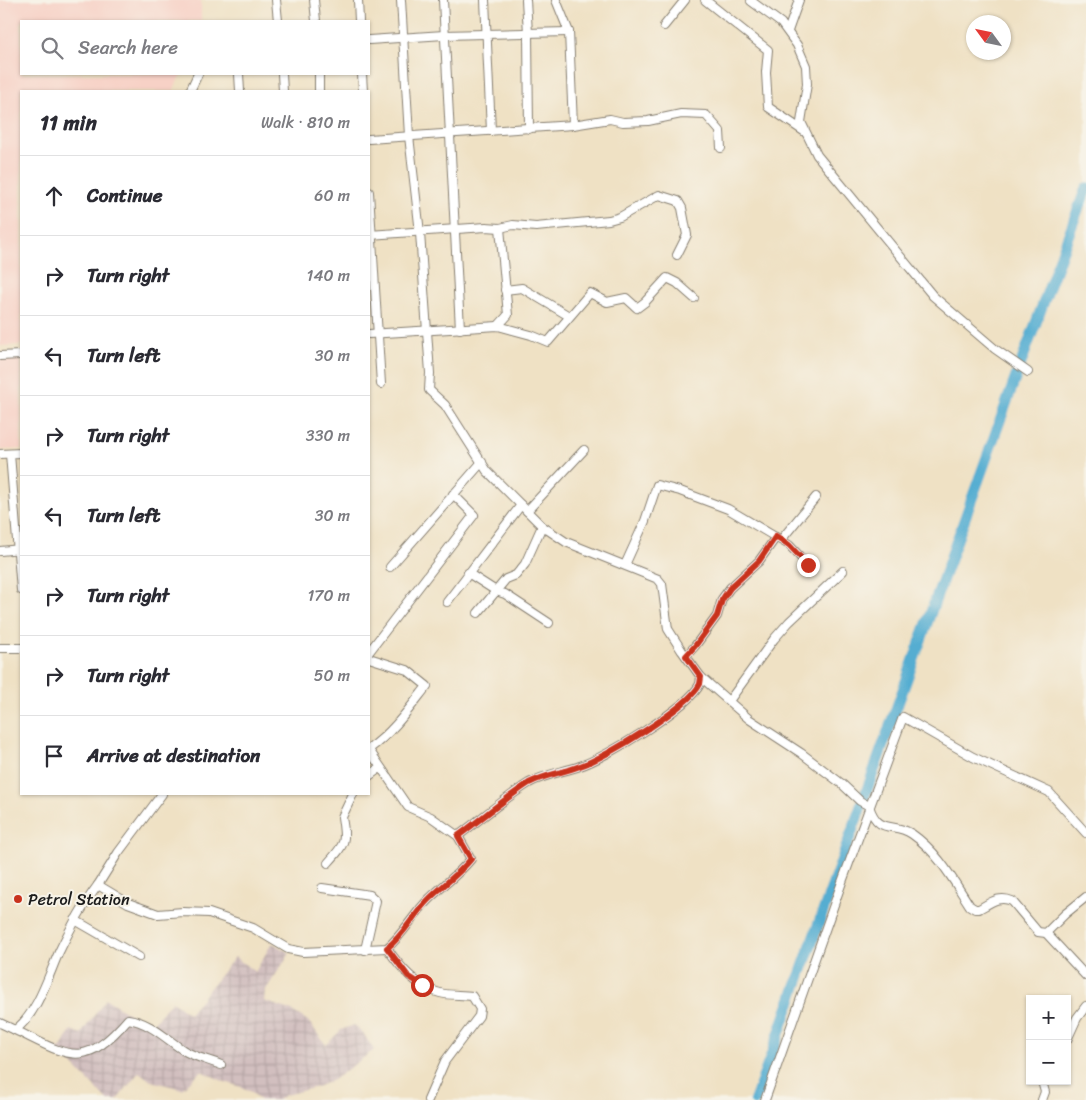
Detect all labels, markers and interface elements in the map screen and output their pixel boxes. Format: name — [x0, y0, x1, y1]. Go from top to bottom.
north arrow — [966, 15, 1011, 60]
search box — [20, 20, 370, 75]
text: Search here — [78, 31, 178, 64]
icon: search — [38, 34, 66, 62]
text: 11 min — [40, 104, 97, 142]
text: Walk · 810 m — [261, 108, 350, 137]
text: Continue — [87, 179, 163, 212]
text: 60 m — [314, 181, 350, 210]
icon: ahead — [40, 182, 68, 210]
text: Turn right — [87, 259, 169, 292]
text: 140 m — [307, 261, 350, 290]
icon: right — [40, 262, 68, 290]
text: Turn left — [87, 339, 160, 372]
text: 30 m — [315, 341, 350, 370]
icon: left — [40, 342, 68, 370]
text: Turn right — [87, 419, 169, 452]
text: 330 m — [306, 421, 350, 450]
icon: right — [40, 422, 68, 450]
text: Turn left — [87, 499, 160, 532]
text: 30 m — [315, 501, 350, 530]
icon: left — [40, 502, 68, 530]
route end — [797, 554, 820, 577]
text: Turn right — [87, 579, 169, 612]
text: 170 m — [307, 581, 350, 610]
icon: right — [40, 582, 68, 610]
text: Turn right — [87, 659, 169, 692]
text: 50 m — [314, 661, 350, 690]
icon: right — [40, 662, 68, 690]
text: Arrive at destination — [87, 739, 260, 772]
icon: arrive — [40, 742, 68, 770]
place label: Petrol Station — [28, 885, 130, 914]
marker: Petrol Station — [12, 893, 24, 905]
route start — [411, 974, 434, 997]
map controls — [1026, 995, 1071, 1085]
button: + — [1026, 995, 1071, 1040]
button: − — [1026, 1040, 1071, 1085]

